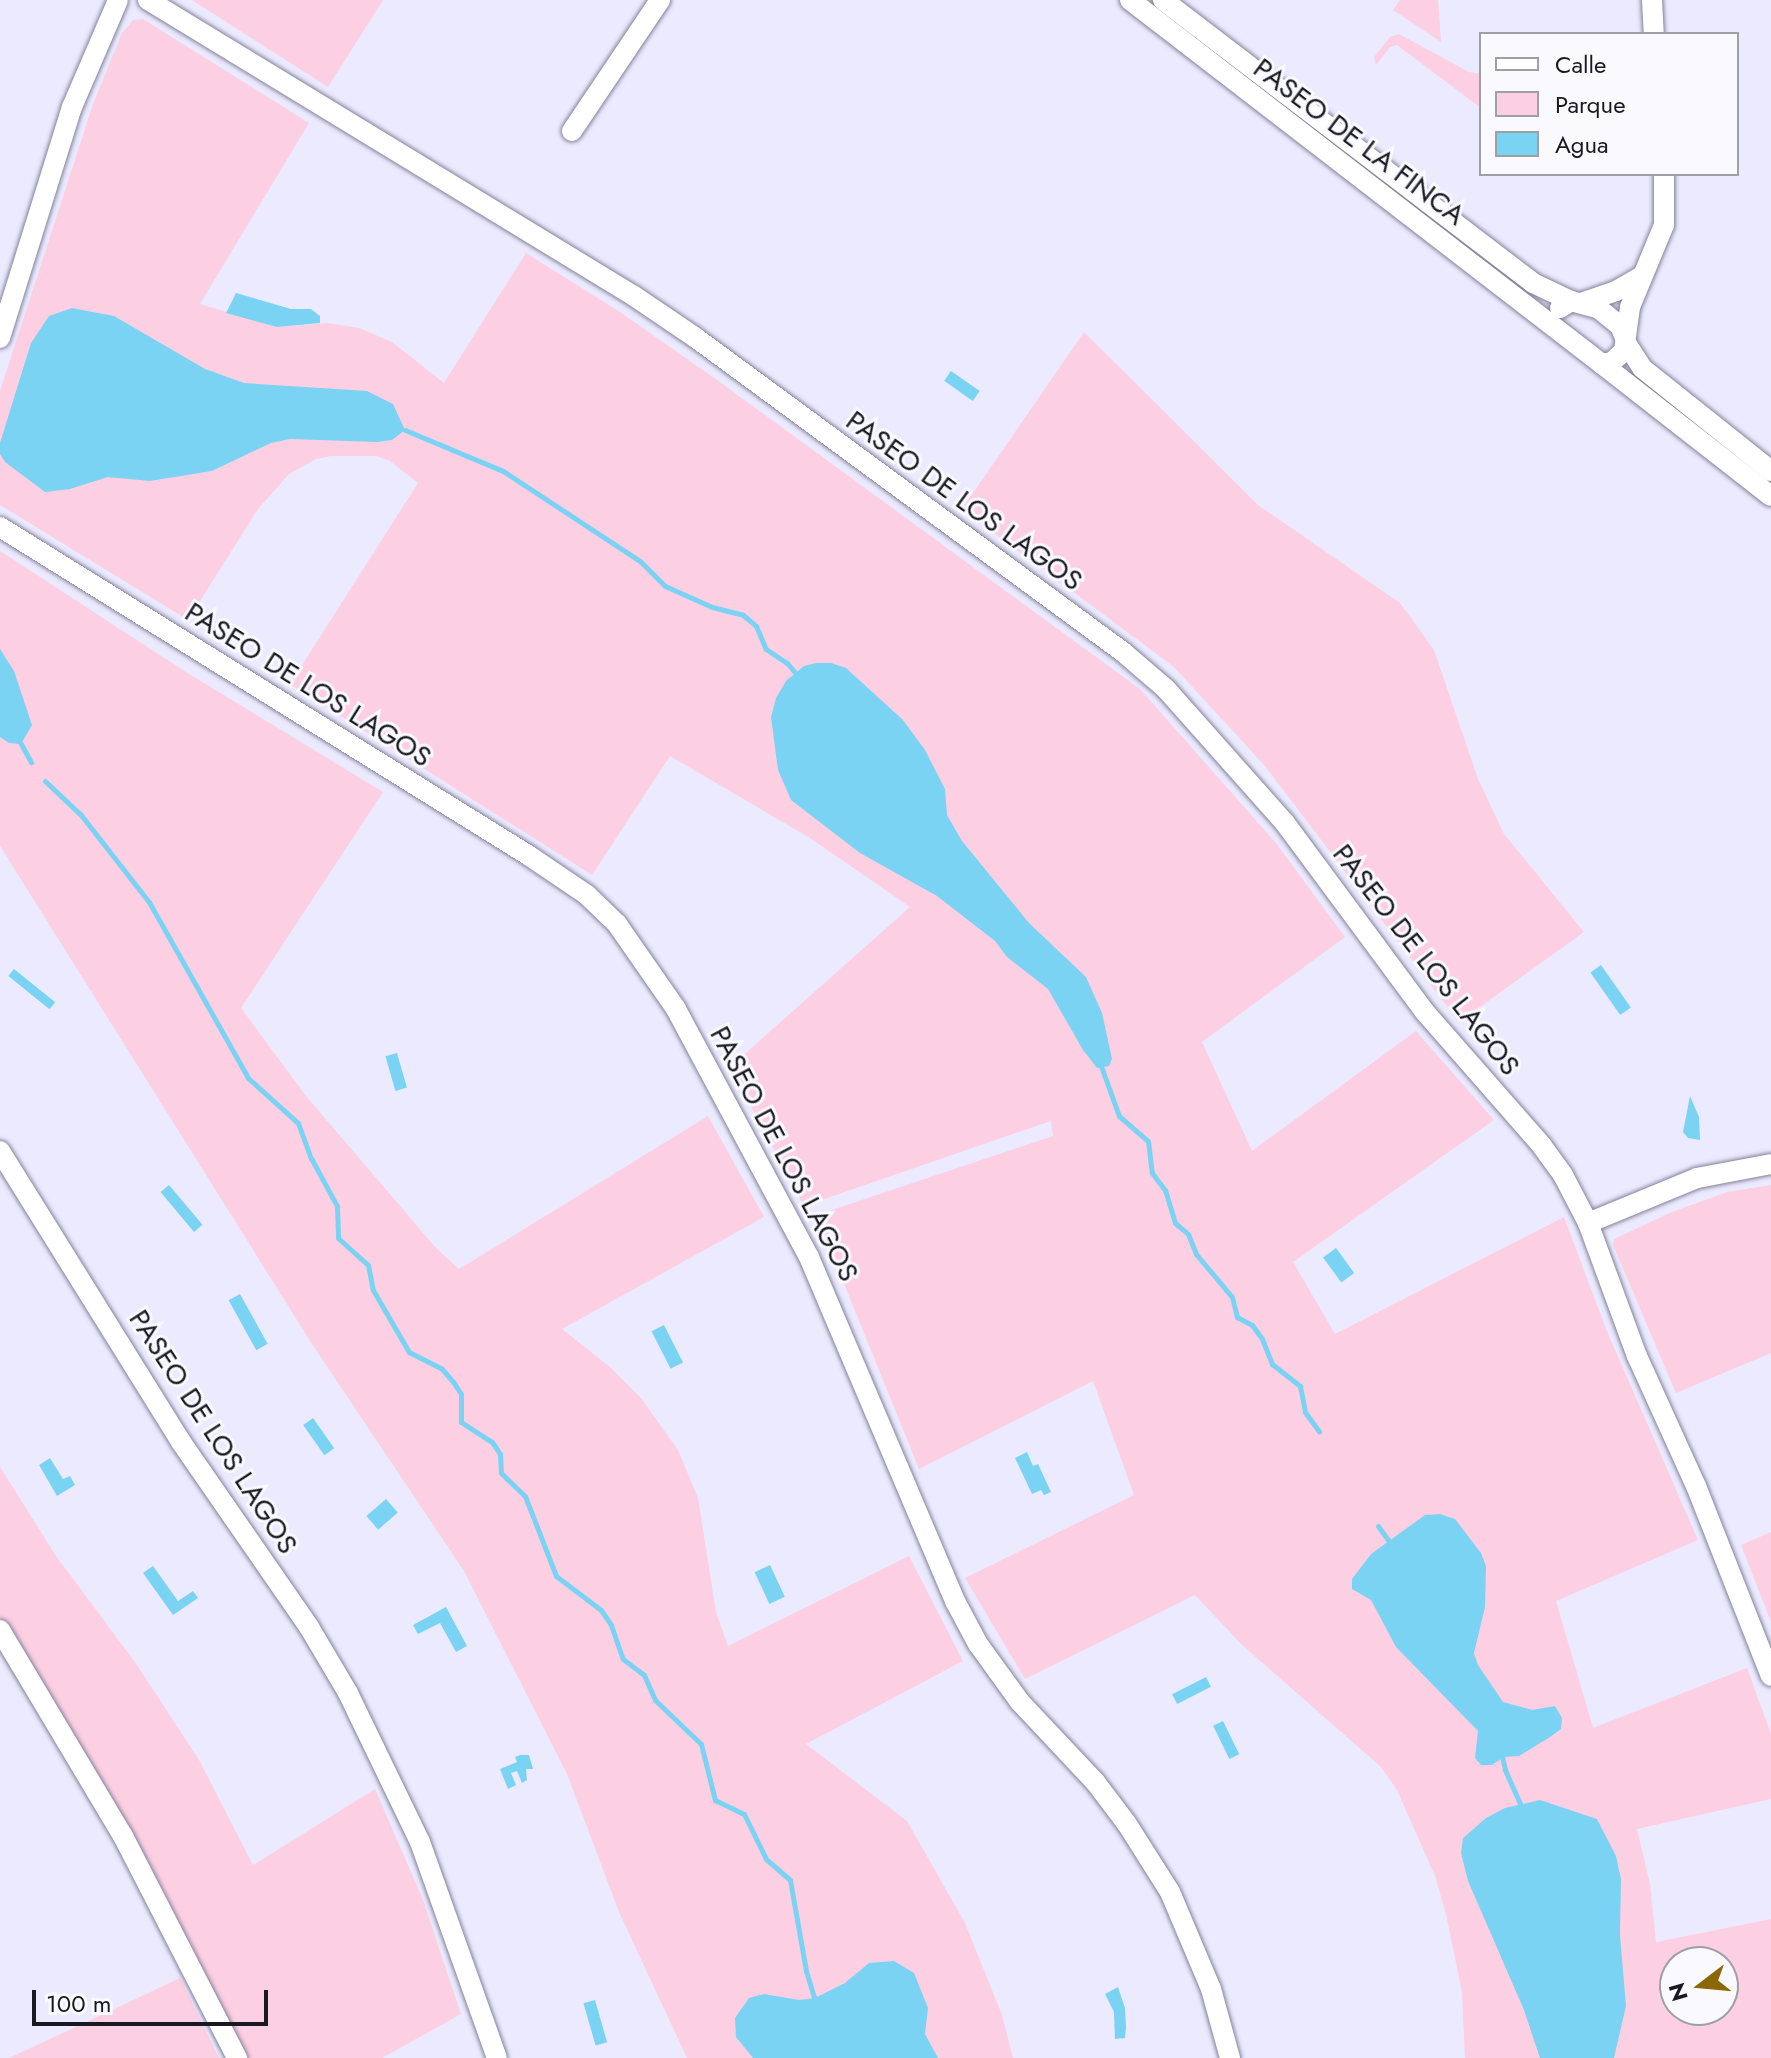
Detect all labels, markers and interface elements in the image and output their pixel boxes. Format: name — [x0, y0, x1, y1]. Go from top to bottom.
legend — [1479, 32, 1739, 176]
text: Calle — [1555, 47, 1606, 82]
street label: PASEO DE LA FINCA — [1247, 52, 1471, 232]
text: Parque — [1555, 87, 1626, 122]
text: Agua — [1555, 127, 1609, 162]
street label: PASEO DE LOS LAGOS — [839, 404, 1089, 598]
street label: PASEO DE LOS LAGOS — [179, 596, 437, 774]
street label: PASEO DE LOS LAGOS — [1325, 838, 1527, 1082]
street label: PASEO DE LOS LAGOS — [703, 1021, 865, 1287]
street label: PASEO DE LOS LAGOS — [122, 1304, 304, 1560]
north arrow — [1659, 1946, 1739, 2026]
scale bar — [36, 1974, 272, 2024]
text: N — [1660, 1979, 1696, 2005]
text: 100 m — [46, 1986, 112, 2021]

